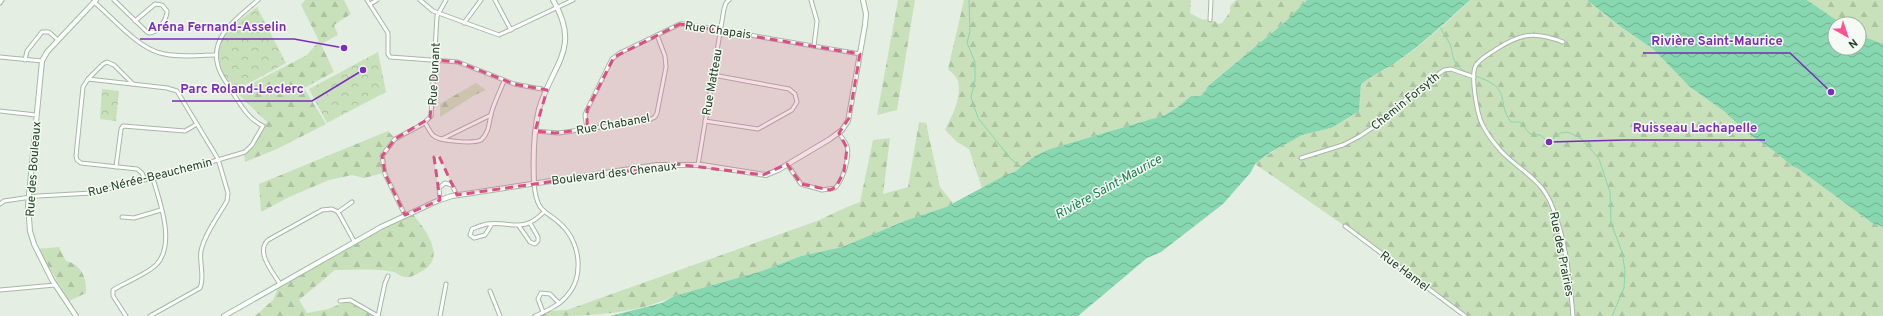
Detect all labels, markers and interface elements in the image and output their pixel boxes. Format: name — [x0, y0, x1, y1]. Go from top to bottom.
callout: Aréna Fernand-Asselin — [140, 14, 294, 39]
north arrow — [1827, 16, 1867, 56]
street label: Rue Chapais — [684, 18, 752, 44]
text: Aréna Fernand-Asselin — [148, 20, 286, 36]
callout: Rivière Saint-Maurice — [1643, 28, 1790, 53]
text: Rivière Saint-Maurice — [1651, 34, 1783, 50]
text: N — [1845, 35, 1860, 51]
street label: Rue Dunant — [425, 42, 445, 106]
street label: Rue Matteau — [699, 48, 727, 117]
street label: Chemin Forsyth — [1368, 69, 1443, 134]
callout: Parc Roland-Leclerc — [172, 76, 312, 101]
text: Parc Roland-Leclerc — [180, 82, 304, 98]
street label: Rue Chabanel — [575, 111, 651, 139]
callout: Ruisseau Lachapelle — [1625, 115, 1765, 140]
street label: Rue des Bouleaux — [23, 121, 45, 217]
text: Ruisseau Lachapelle — [1633, 121, 1757, 137]
water label: Rivière Saint-Maurice — [1053, 152, 1165, 224]
street label: Rue Nérée-Beauchemin — [86, 155, 214, 201]
street label: Boulevard des Chenaux — [551, 158, 678, 190]
street label: Rue des Prairies — [1545, 210, 1577, 298]
street label: Rue Hamel — [1376, 248, 1432, 296]

